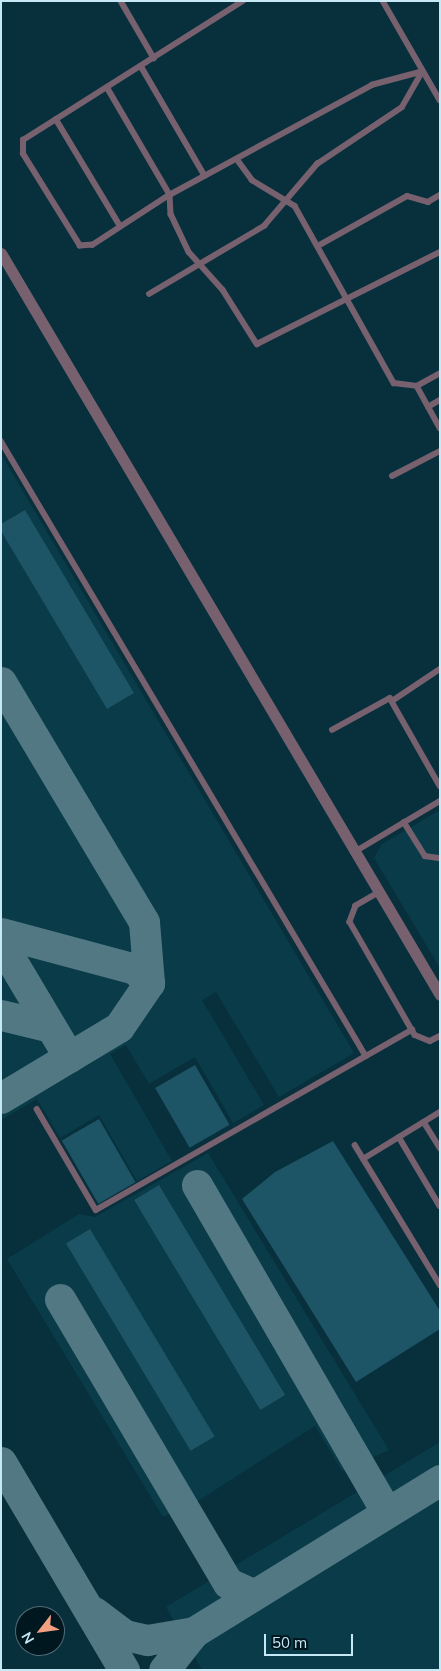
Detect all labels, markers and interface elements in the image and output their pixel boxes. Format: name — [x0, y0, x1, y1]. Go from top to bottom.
north arrow — [15, 1606, 65, 1656]
scale bar — [266, 1624, 355, 1656]
text: N — [17, 1629, 38, 1647]
text: 50 m — [272, 1633, 307, 1652]

